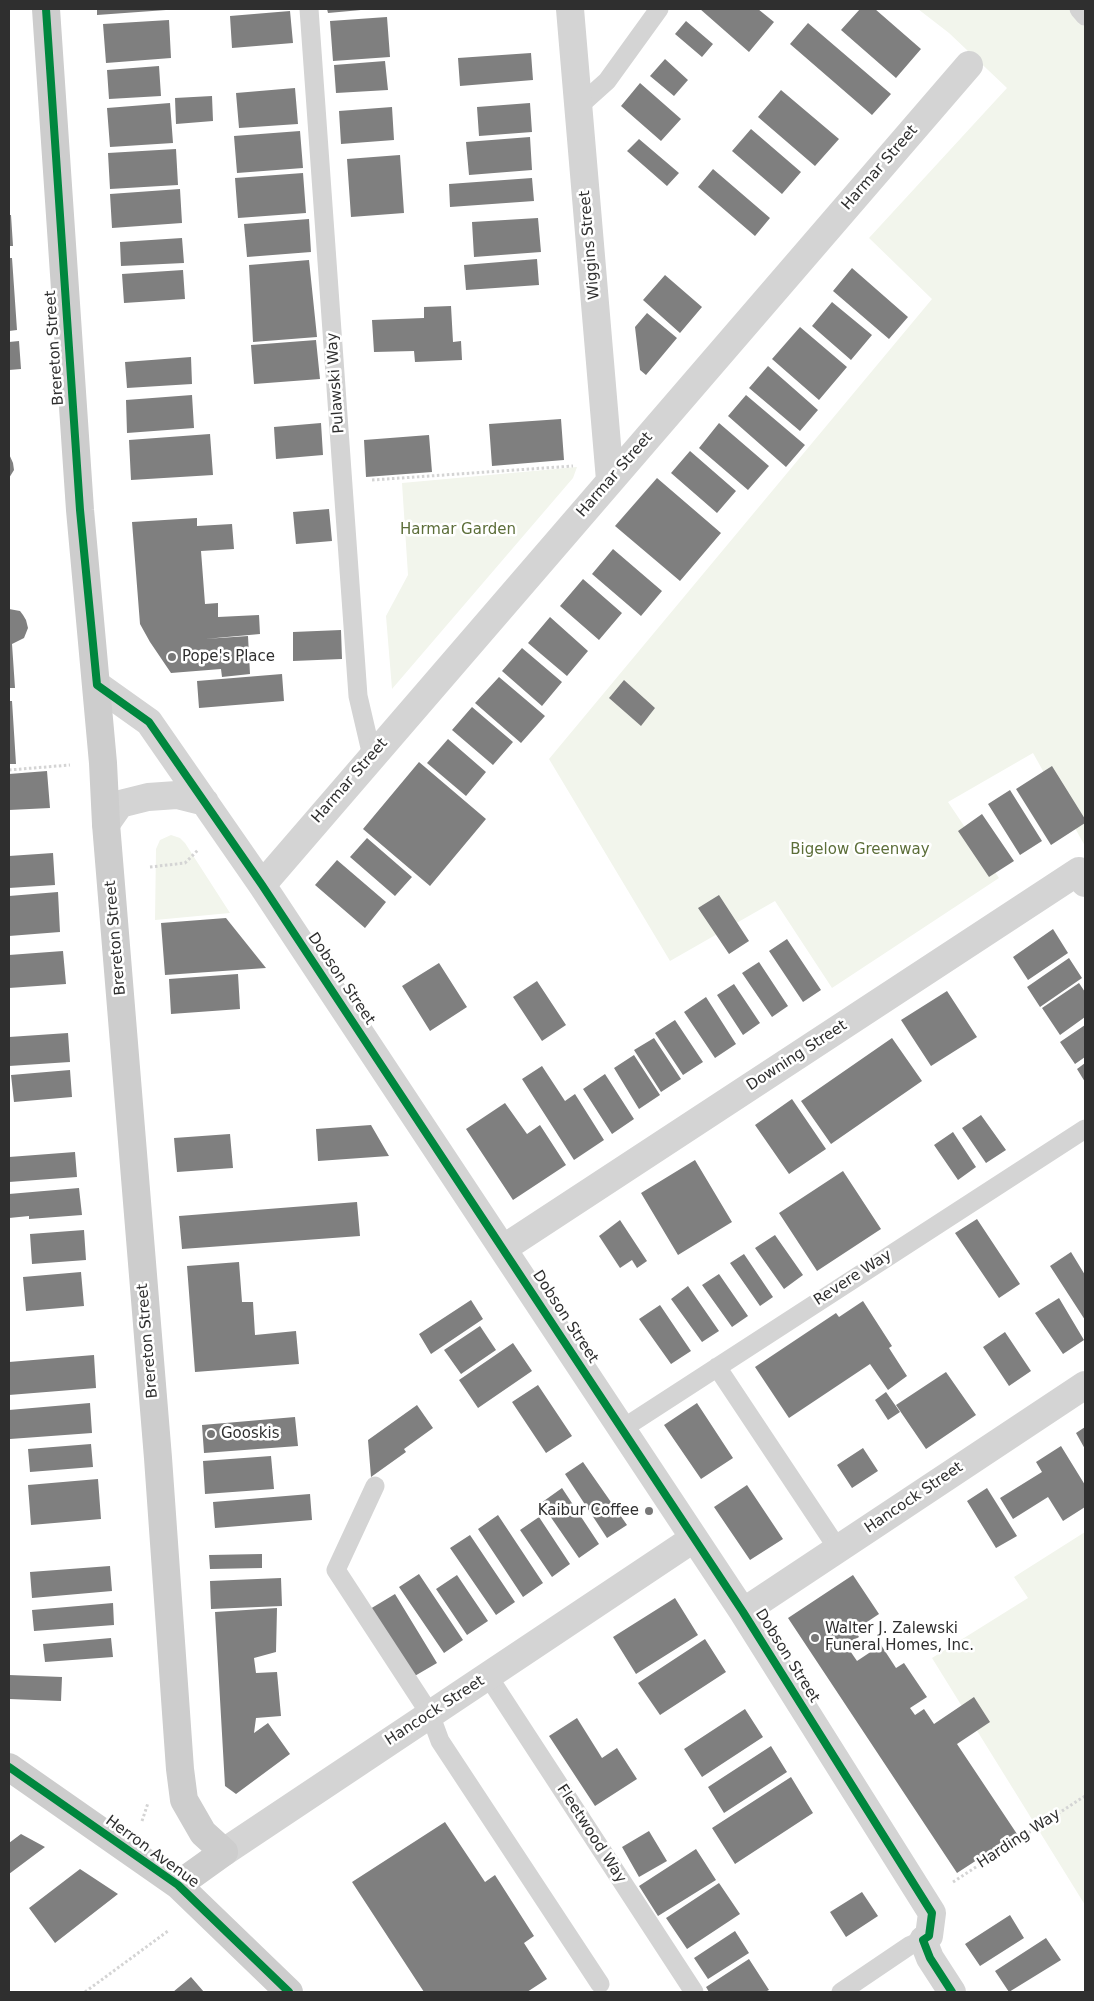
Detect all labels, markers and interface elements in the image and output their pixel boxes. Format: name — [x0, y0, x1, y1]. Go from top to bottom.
street label: Harmar Street — [838, 122, 922, 214]
street label: Wiggins Street — [576, 190, 604, 300]
street label: Brereton Street — [42, 290, 68, 406]
street label: Pulawski Way — [323, 332, 349, 434]
street label: Harmar Street — [573, 429, 657, 521]
park label: Harmar Garden — [400, 521, 516, 539]
place label: Pope's Place — [182, 648, 275, 666]
marker: Pope's Place — [166, 651, 178, 663]
street label: Harmar Street — [308, 735, 392, 827]
park label: Bigelow Greenway — [790, 841, 930, 859]
street label: Brereton Street — [102, 880, 130, 996]
street label: Dobson Street — [304, 930, 378, 1028]
street label: Downing Street — [743, 1017, 851, 1095]
street label: Revere Way — [811, 1246, 895, 1310]
street label: Dobson Street — [528, 1267, 602, 1367]
street label: Brereton Street — [134, 1283, 162, 1399]
place label: Gooskis — [221, 1425, 279, 1443]
marker: Gooskis — [205, 1428, 217, 1440]
street label: Hancock Street — [861, 1458, 967, 1538]
place label: Kaibur Coffee — [538, 1502, 639, 1520]
marker: Kaibur Coffee — [643, 1505, 655, 1517]
street label: Dobson Street — [751, 1606, 823, 1706]
place label: Walter J. Zalewski Funeral Homes, Inc. — [825, 1620, 974, 1655]
marker: Walter J. Zalewski Funeral Homes, Inc. — [809, 1632, 821, 1644]
street label: Hancock Street — [382, 1672, 488, 1750]
street label: Fleetwood Way — [552, 1781, 630, 1887]
street label: Harding Way — [974, 1805, 1064, 1873]
street label: Herron Avenue — [102, 1812, 202, 1892]

